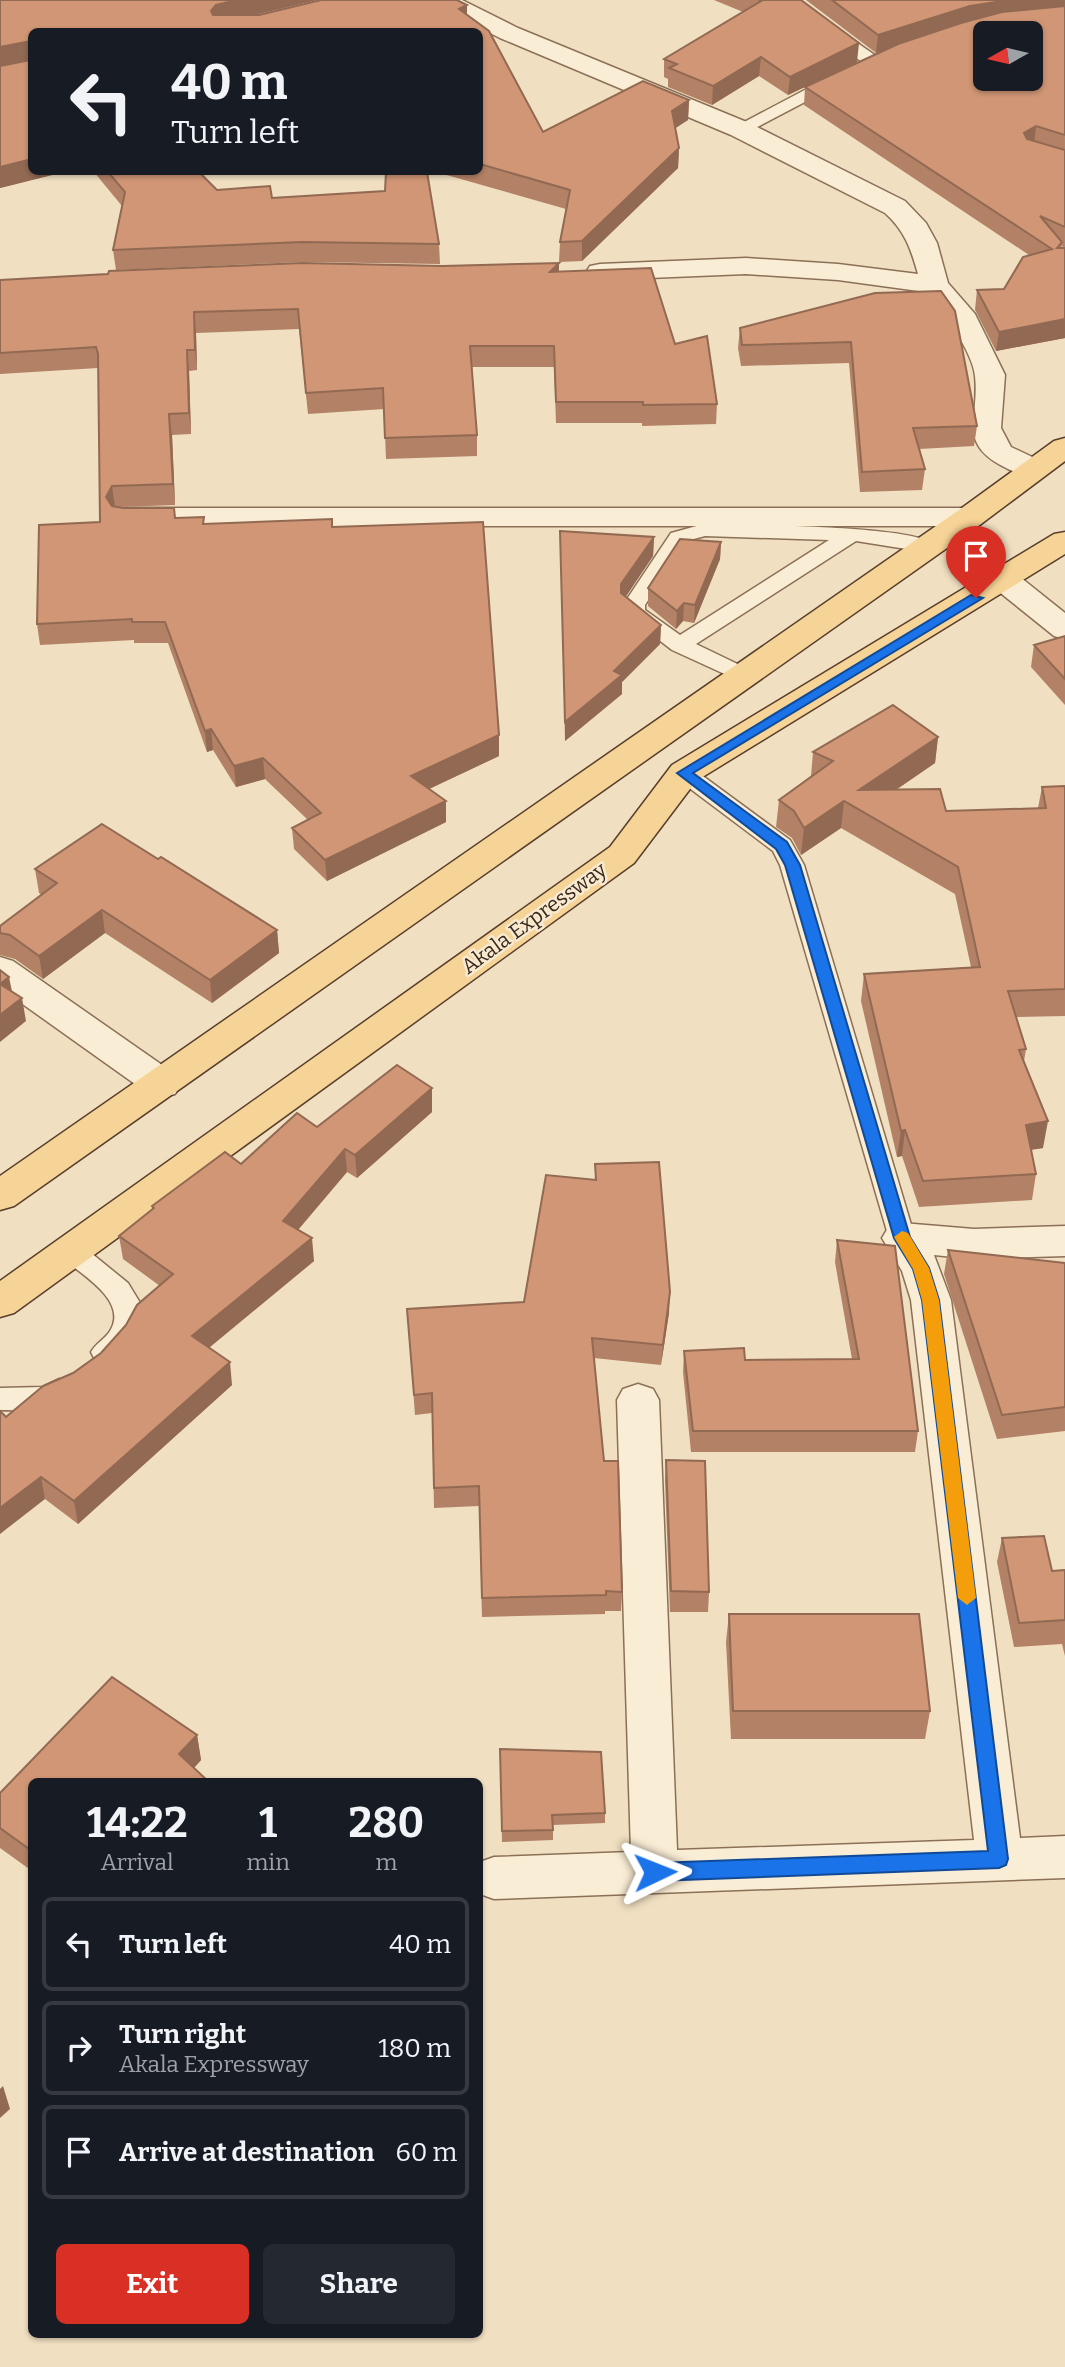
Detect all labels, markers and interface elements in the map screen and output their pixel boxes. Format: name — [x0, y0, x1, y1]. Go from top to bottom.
north arrow — [973, 21, 1043, 91]
map controls — [973, 21, 1043, 91]
text: 40 m — [171, 53, 288, 112]
icon: left — [56, 56, 147, 147]
text: Turn left — [171, 113, 299, 151]
pin — [946, 526, 1006, 598]
icon: arrive — [957, 537, 995, 575]
street label: Akala Expressway — [456, 856, 613, 980]
text: 14:22 — [87, 1798, 188, 1848]
text: 1 — [259, 1798, 277, 1848]
text: 280 — [349, 1798, 424, 1848]
position arrow — [618, 1835, 692, 1909]
text: Arrival — [101, 1848, 174, 1876]
text: min — [246, 1848, 290, 1876]
text: m — [375, 1848, 397, 1876]
icon: left — [60, 1925, 98, 1963]
text: Turn left — [119, 1929, 227, 1960]
text: 40 m — [389, 1929, 451, 1960]
text: Turn right — [119, 2019, 246, 2050]
icon: right — [60, 2029, 98, 2067]
text: 180 m — [378, 2033, 451, 2064]
text: Akala Expressway — [119, 2050, 309, 2078]
icon: arrive — [60, 2133, 98, 2171]
text: Arrive at destination — [119, 2137, 374, 2168]
text: 60 m — [395, 2137, 457, 2168]
button: Exit — [56, 2244, 249, 2324]
button: Share — [263, 2244, 455, 2324]

